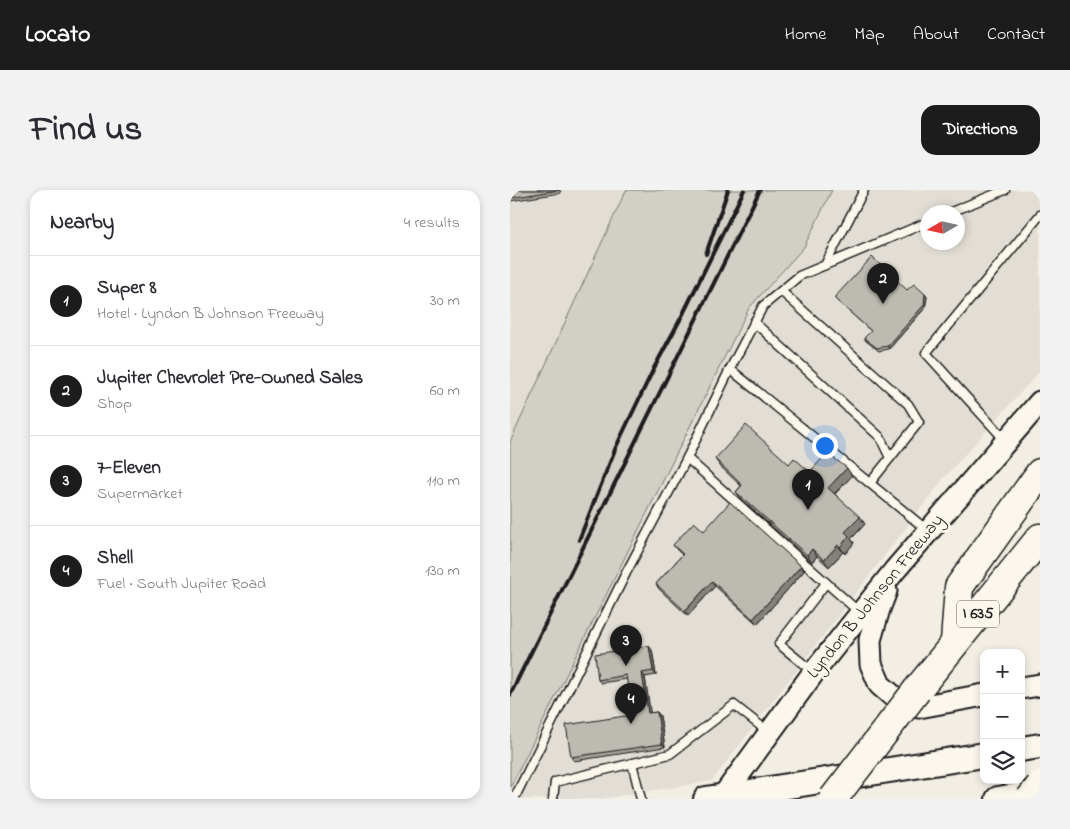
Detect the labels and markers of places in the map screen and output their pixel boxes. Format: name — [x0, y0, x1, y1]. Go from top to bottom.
pin: 2 — [867, 263, 899, 304]
pin: 1 — [792, 469, 824, 510]
pin: 3 — [610, 625, 642, 666]
pin: 4 — [615, 683, 647, 724]

